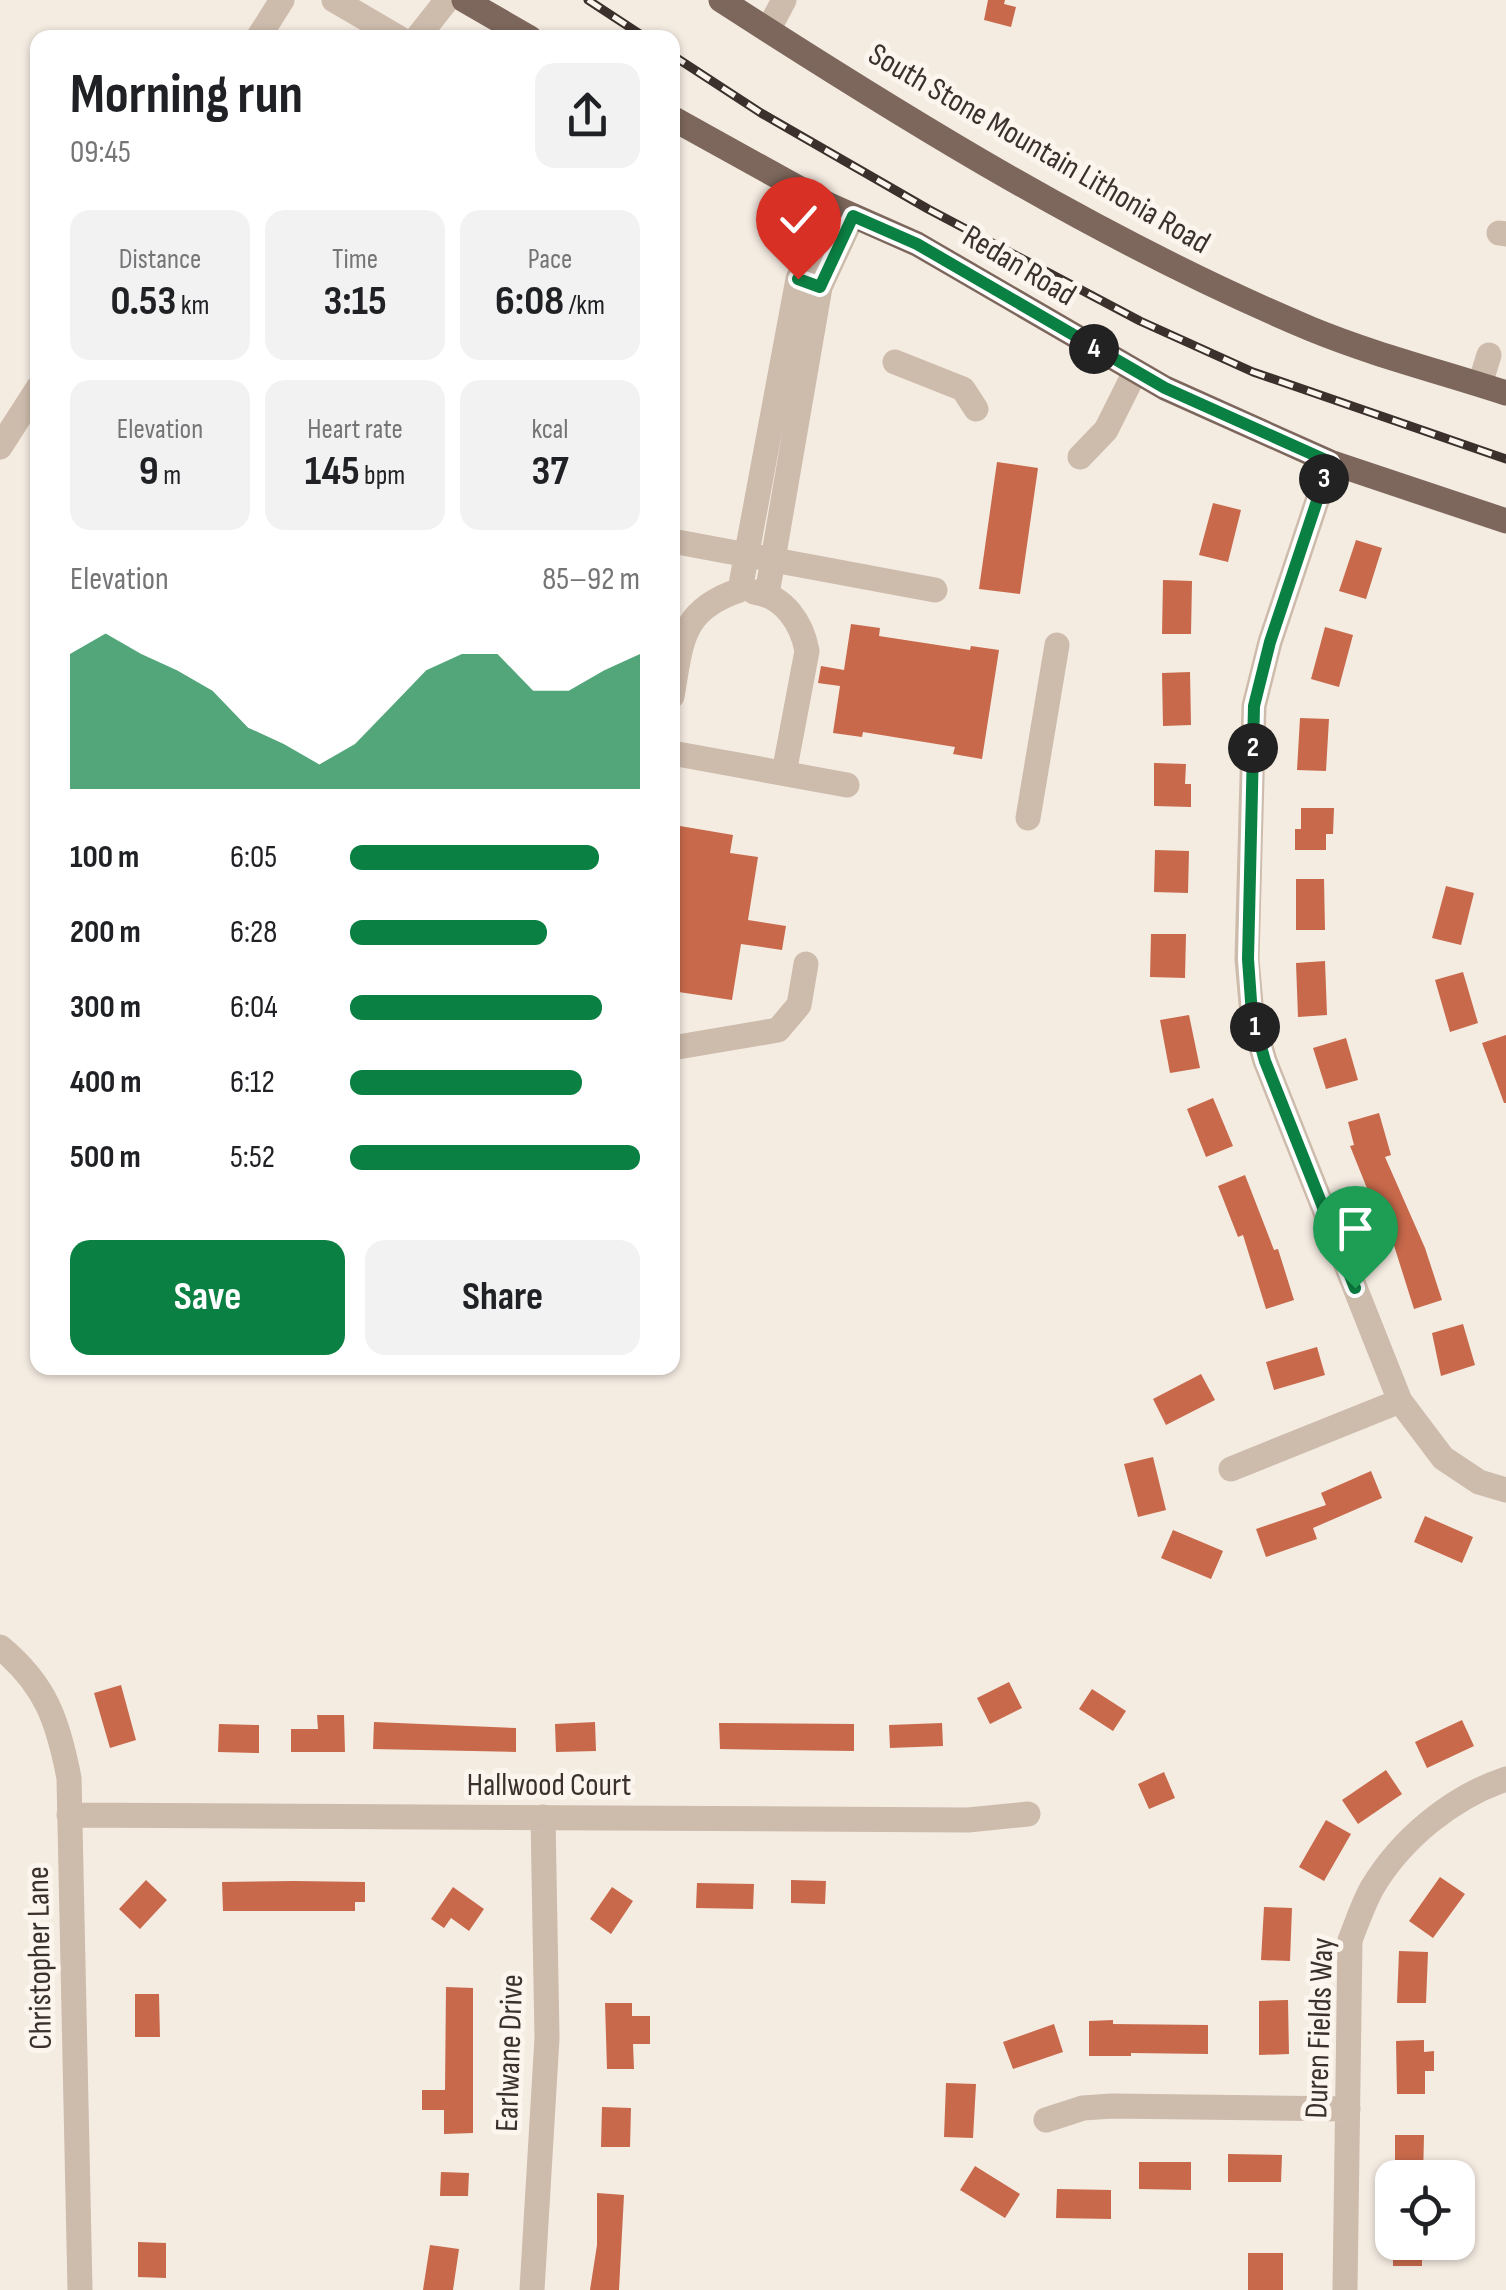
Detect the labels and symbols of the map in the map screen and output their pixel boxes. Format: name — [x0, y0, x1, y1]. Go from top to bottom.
street label: South Stone Mountain Lithonia Road — [861, 35, 1217, 263]
pin — [756, 177, 841, 280]
street label: Redan Road — [955, 217, 1083, 315]
pin: 4 — [1069, 324, 1119, 374]
pin: 3 — [1299, 454, 1349, 504]
pin: 2 — [1228, 723, 1278, 773]
pin: 1 — [1230, 1002, 1280, 1052]
pin — [1313, 1186, 1398, 1289]
street label: Hallwood Court — [467, 1766, 631, 1805]
street label: Christopher Lane — [19, 1866, 61, 2050]
street label: Duren Fields Way — [1297, 1937, 1343, 2119]
street label: Earlwane Drive — [488, 1974, 532, 2132]

